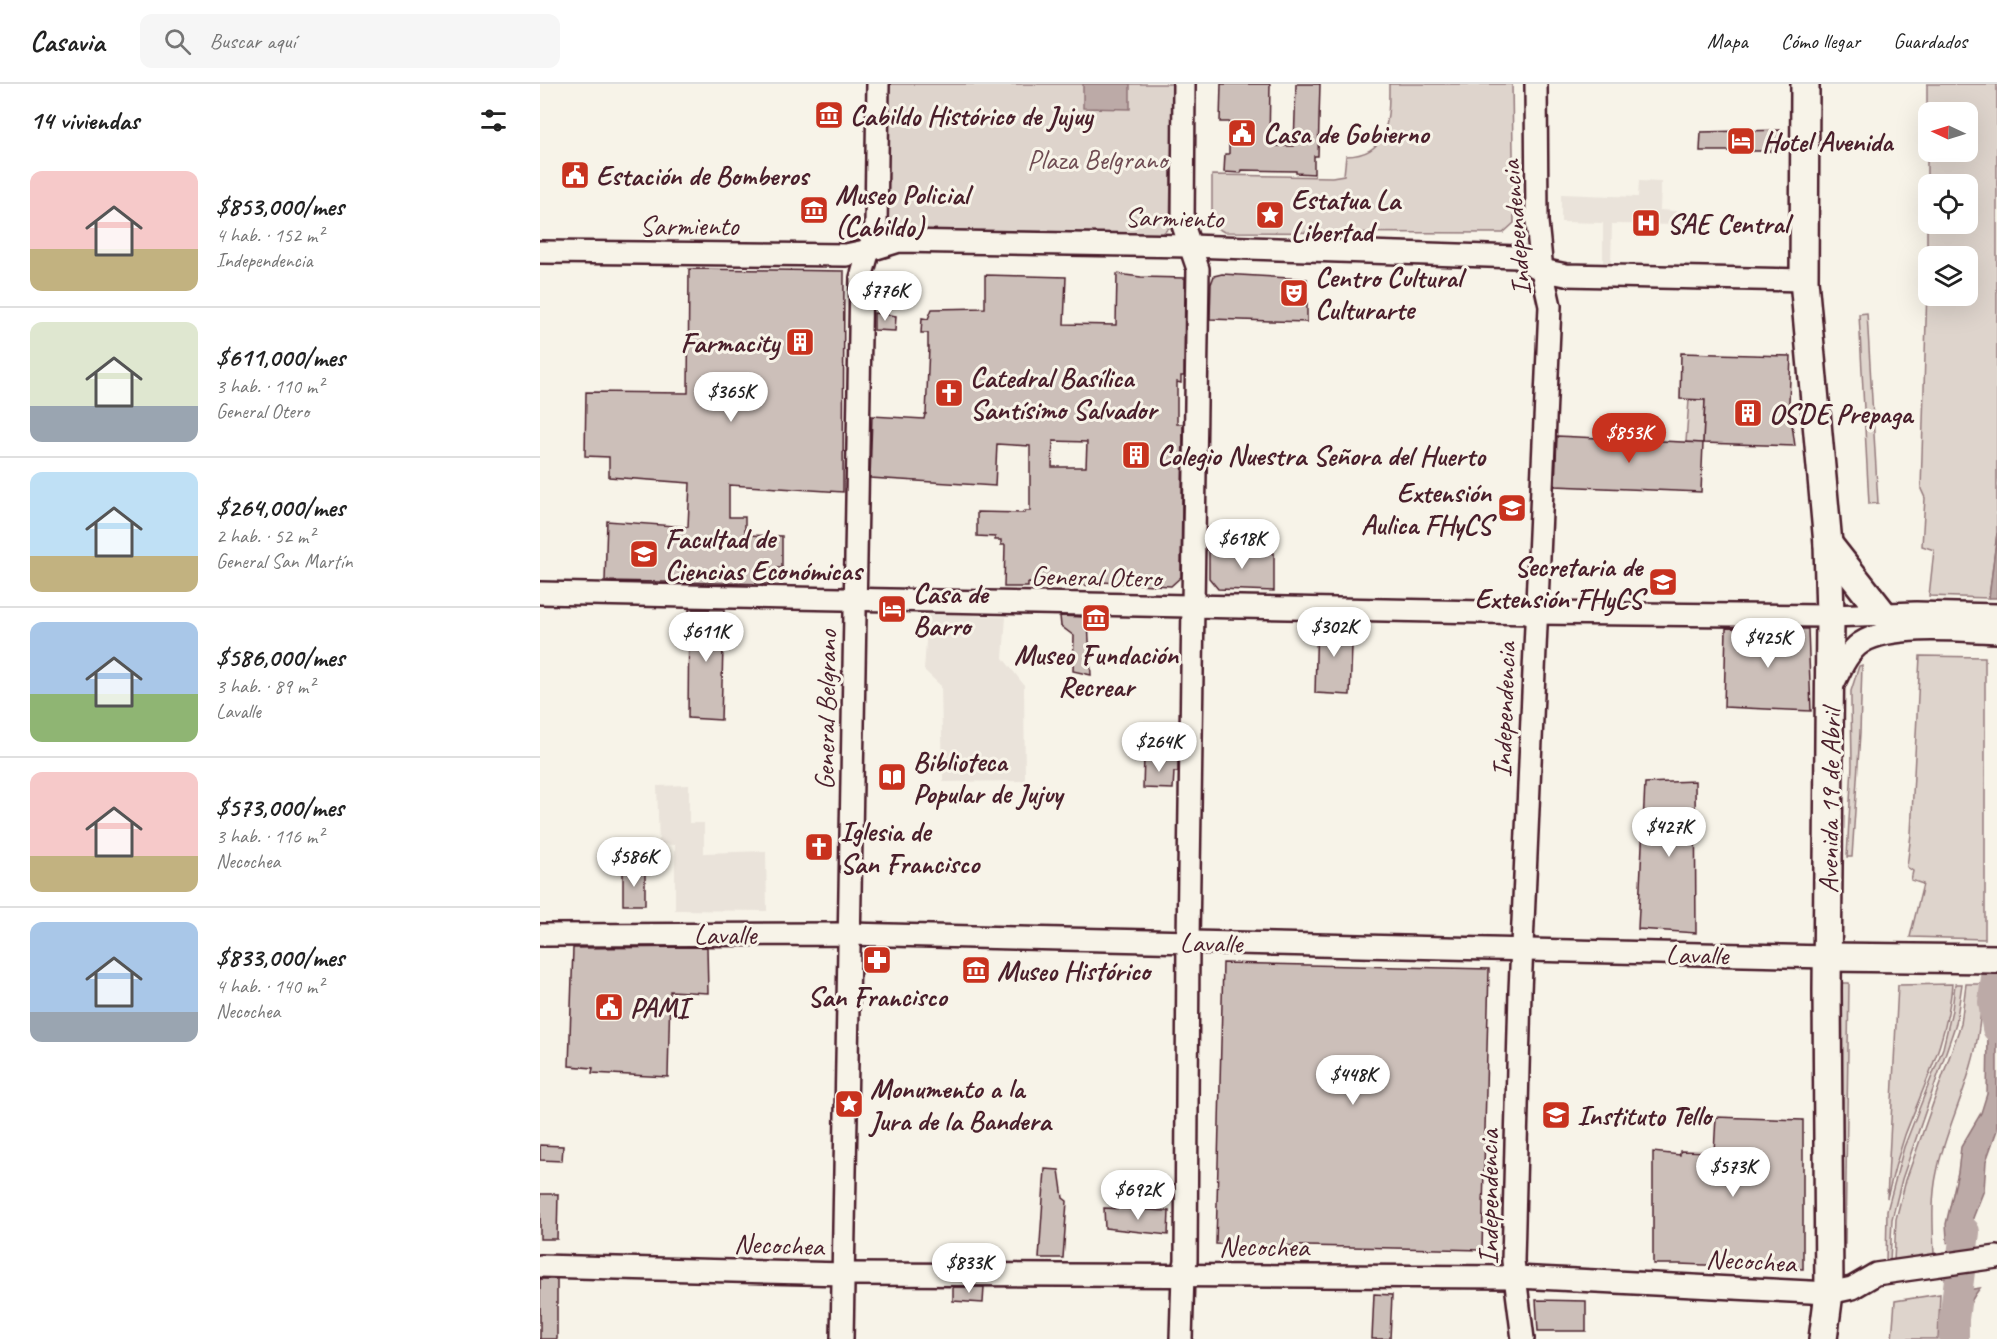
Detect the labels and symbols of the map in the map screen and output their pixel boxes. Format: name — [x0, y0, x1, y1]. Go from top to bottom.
place label: Cabildo Histórico de Jujuy — [850, 98, 1095, 134]
museum icon: Cabildo Histórico de Jujuy — [813, 99, 845, 131]
north arrow — [1918, 102, 1978, 162]
place label: Casa de Gobierno — [1263, 116, 1430, 151]
public building icon: Casa de Gobierno — [1226, 117, 1258, 149]
place label: Hotel Avenida — [1762, 124, 1895, 159]
hotel icon: Hotel Avenida — [1725, 125, 1757, 157]
park label: Plaza Belgrano — [1027, 142, 1170, 177]
street label: Independencia — [1492, 157, 1539, 297]
place label: Estación de Bomberos — [596, 158, 811, 193]
public building icon: Estación de Bomberos — [559, 159, 591, 191]
place label: Museo Policial (Cabildo) — [835, 177, 974, 244]
place label: Estatua La Libertad — [1291, 182, 1403, 249]
museum icon: Museo Policial (Cabildo) — [798, 194, 830, 226]
street label: Sarmiento — [1124, 199, 1226, 236]
place icon: Estatua La Libertad — [1254, 199, 1286, 231]
place label: SAE Central — [1667, 206, 1794, 241]
hospital icon: SAE Central — [1630, 207, 1662, 239]
street label: Sarmiento — [640, 208, 741, 243]
place label: Centro Cultural Culturarte — [1315, 260, 1468, 327]
pin: $776K — [843, 271, 927, 322]
theatre icon: Centro Cultural Culturarte — [1278, 277, 1310, 309]
place label: Farmacity — [681, 325, 781, 361]
building icon: Farmacity — [784, 326, 816, 358]
place label: Catedral Basílica Santísimo Salvador — [970, 360, 1159, 427]
pin: $365K — [689, 372, 773, 423]
church icon: Catedral Basílica Santísimo Salvador — [933, 377, 965, 409]
place label: OSDE Prepaga — [1769, 396, 1914, 431]
building icon: OSDE Prepaga — [1732, 397, 1764, 429]
pin: $853K — [1587, 413, 1671, 464]
place label: Colegio Nuestra Señora del Huerto — [1157, 438, 1487, 473]
building icon: Colegio Nuestra Señora del Huerto — [1120, 439, 1152, 471]
place label: Extensión Aulica FHyCS — [1361, 475, 1497, 542]
school or university icon: Extensión Aulica FHyCS — [1496, 492, 1528, 524]
pin: $618K — [1200, 519, 1284, 570]
place label: Facultad de Ciencias Económicas — [665, 521, 865, 588]
school or university icon: Facultad de Ciencias Económicas — [628, 538, 660, 570]
place label: Secretaria de Extensión FHyCS — [1475, 549, 1648, 617]
street label: General Otero — [1031, 558, 1165, 595]
school or university icon: Secretaria de Extensión FHyCS — [1647, 566, 1679, 598]
place label: Casa de Barro — [913, 576, 990, 643]
hotel icon: Casa de Barro — [876, 593, 908, 625]
museum icon: Museo Fundación Recrear — [1080, 602, 1112, 634]
pin: $302K — [1292, 607, 1376, 658]
pin: $611K — [664, 612, 748, 663]
pin: $425K — [1726, 618, 1810, 669]
street label: General Belgrano — [807, 628, 844, 790]
place label: Museo Fundación Recrear — [1014, 637, 1179, 704]
street label: Independencia — [1484, 640, 1523, 778]
street label: Avenida 19 de Abril — [1810, 703, 1849, 894]
pin: $264K — [1117, 722, 1201, 773]
place label: Biblioteca Popular de Jujuy — [913, 744, 1066, 811]
library icon: Biblioteca Popular de Jujuy — [876, 761, 908, 793]
pin: $427K — [1627, 807, 1711, 858]
place label: Iglesia de San Francisco — [840, 814, 981, 881]
church icon: Iglesia de San Francisco — [803, 831, 835, 863]
pin: $586K — [592, 837, 676, 888]
street label: Lavalle — [694, 917, 758, 952]
street label: Lavalle — [1179, 924, 1245, 961]
street label: Lavalle — [1665, 936, 1731, 973]
pharmacy icon: San Francisco — [861, 944, 893, 976]
place label: Museo Histórico — [997, 953, 1153, 988]
museum icon: Museo Histórico — [960, 954, 992, 986]
place label: San Francisco — [807, 979, 948, 1014]
place label: PAMI — [630, 990, 694, 1025]
public building icon: PAMI — [593, 991, 625, 1023]
pin: $448K — [1311, 1055, 1395, 1106]
place label: Monumento a la Jura de la Bandera — [868, 1071, 1053, 1138]
place icon: Monumento a la Jura de la Bandera — [833, 1088, 865, 1120]
place label: Instituto Tello — [1577, 1098, 1714, 1133]
school or university icon: Instituto Tello — [1540, 1099, 1572, 1131]
street label: Independencia — [1471, 1128, 1506, 1265]
pin: $573K — [1691, 1147, 1775, 1198]
pin: $692K — [1096, 1170, 1180, 1221]
street label: Necochea — [733, 1225, 826, 1264]
street label: Necochea — [1219, 1229, 1311, 1264]
street label: Necochea — [1705, 1241, 1799, 1280]
pin: $833K — [927, 1243, 1011, 1294]

